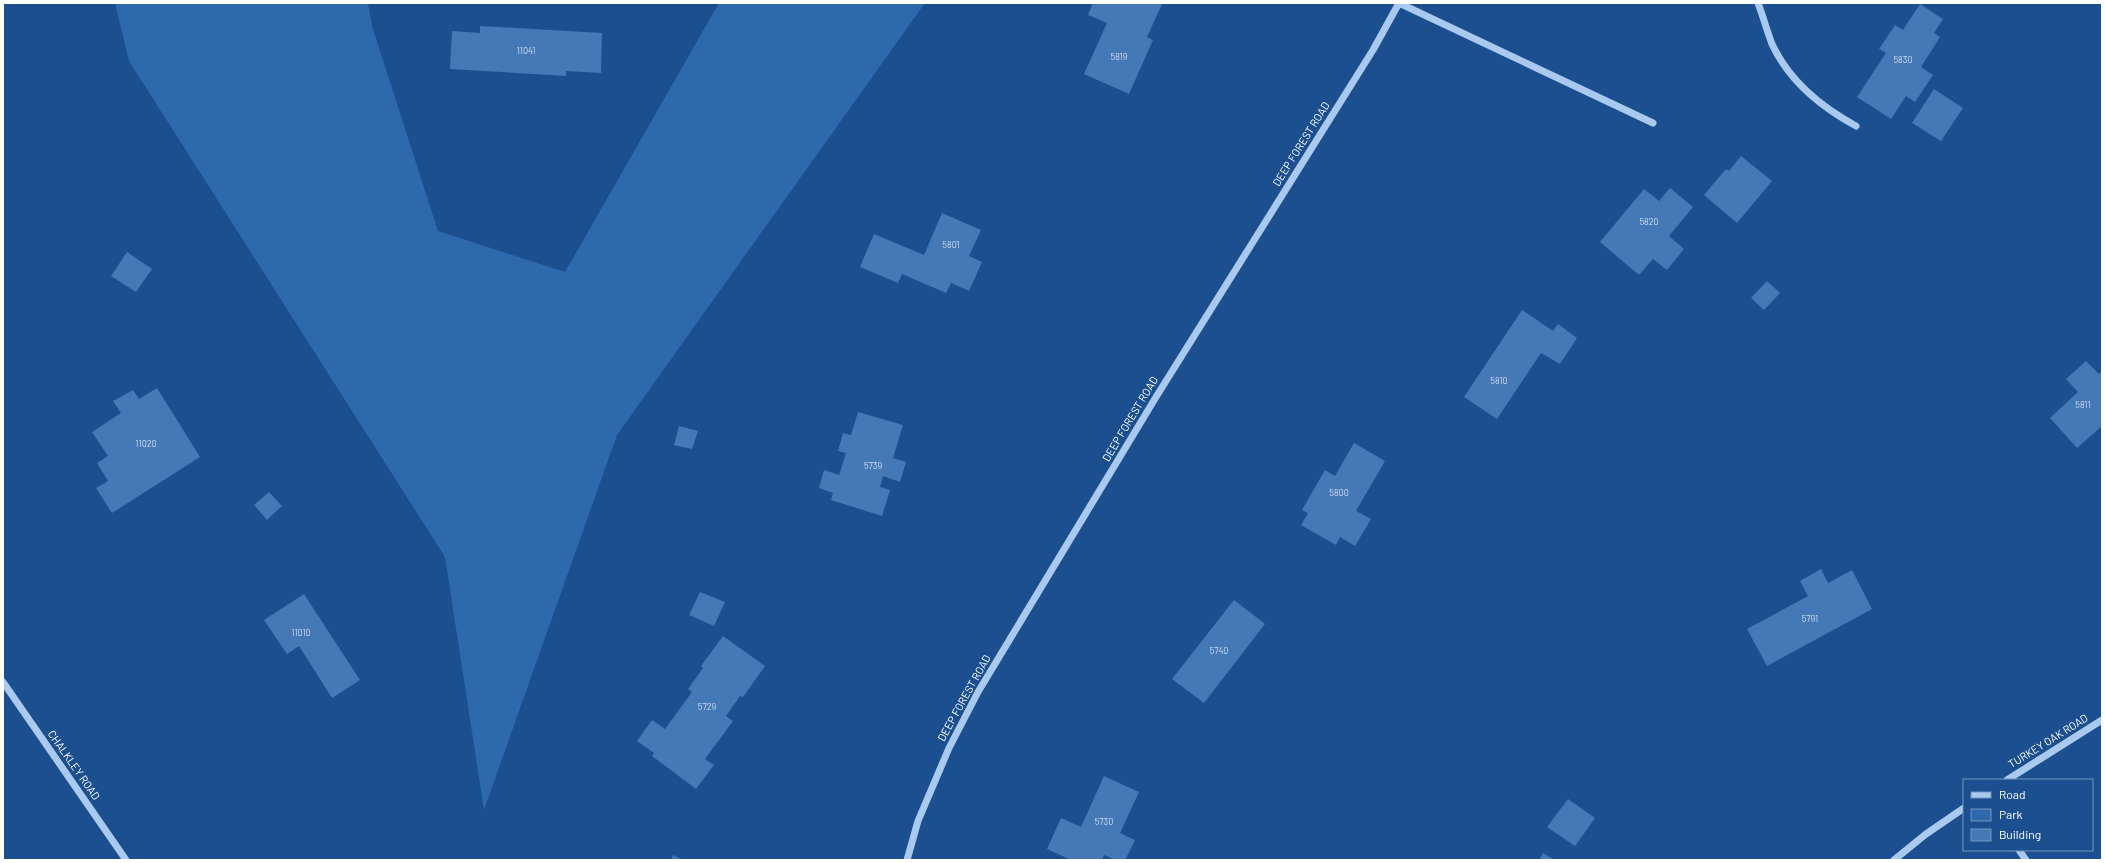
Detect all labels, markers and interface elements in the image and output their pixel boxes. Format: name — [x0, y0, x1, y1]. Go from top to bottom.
house number: 11041 — [517, 45, 535, 56]
house number: 5819 — [1111, 51, 1128, 62]
house number: 5830 — [1893, 54, 1913, 65]
street label: DEEP FOREST ROAD — [1269, 99, 1332, 188]
house number: 5820 — [1639, 216, 1659, 227]
house number: 5801 — [942, 239, 960, 250]
street label: DEEP FOREST ROAD — [1099, 374, 1160, 464]
house number: 5810 — [1490, 375, 1508, 386]
house number: 5811 — [2075, 399, 2091, 410]
house number: 11020 — [135, 438, 157, 449]
house number: 5739 — [864, 460, 882, 471]
house number: 5800 — [1329, 487, 1349, 498]
house number: 5791 — [1802, 613, 1818, 624]
house number: 11010 — [291, 627, 311, 638]
house number: 5740 — [1210, 645, 1228, 656]
street label: DEEP FOREST ROAD — [934, 652, 993, 743]
house number: 5729 — [698, 701, 717, 712]
street label: TURKEY OAK ROAD — [2006, 711, 2090, 770]
street label: CHALKLEY ROAD — [46, 727, 103, 802]
legend — [1963, 779, 2093, 851]
text: Road — [1999, 787, 2026, 801]
text: Park — [1999, 807, 2023, 821]
house number: 5730 — [1095, 816, 1113, 827]
text: Building — [1999, 827, 2041, 841]

